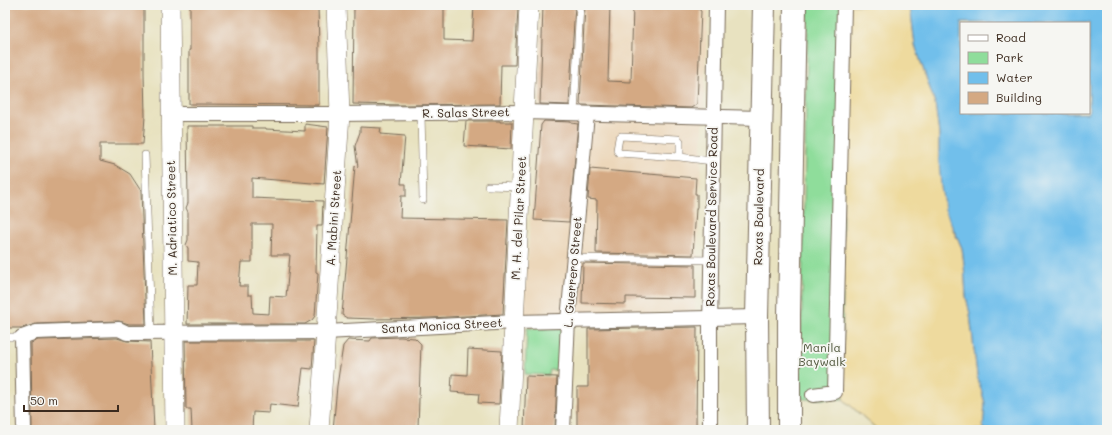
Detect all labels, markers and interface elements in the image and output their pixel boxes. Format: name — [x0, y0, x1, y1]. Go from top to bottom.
legend — [960, 22, 1090, 114]
text: Road — [996, 29, 1026, 45]
text: Park — [996, 49, 1023, 65]
text: Water — [996, 69, 1033, 85]
text: Building — [996, 89, 1042, 105]
street label: R. Salas Street — [422, 103, 510, 121]
street label: Roxas Boulevard Service Road — [701, 127, 721, 307]
street label: M. H. del Pilar Street — [507, 155, 529, 280]
street label: M. Adriatico Street — [162, 160, 180, 276]
street label: Roxas Boulevard — [749, 168, 767, 266]
street label: A. Mabini Street — [322, 169, 344, 267]
street label: L. Guerrero Street — [559, 216, 585, 328]
street label: Santa Monica Street — [381, 314, 503, 336]
park label: Manila Baywalk — [798, 339, 846, 369]
scale bar — [24, 387, 118, 413]
text: 50 m — [30, 392, 58, 408]

